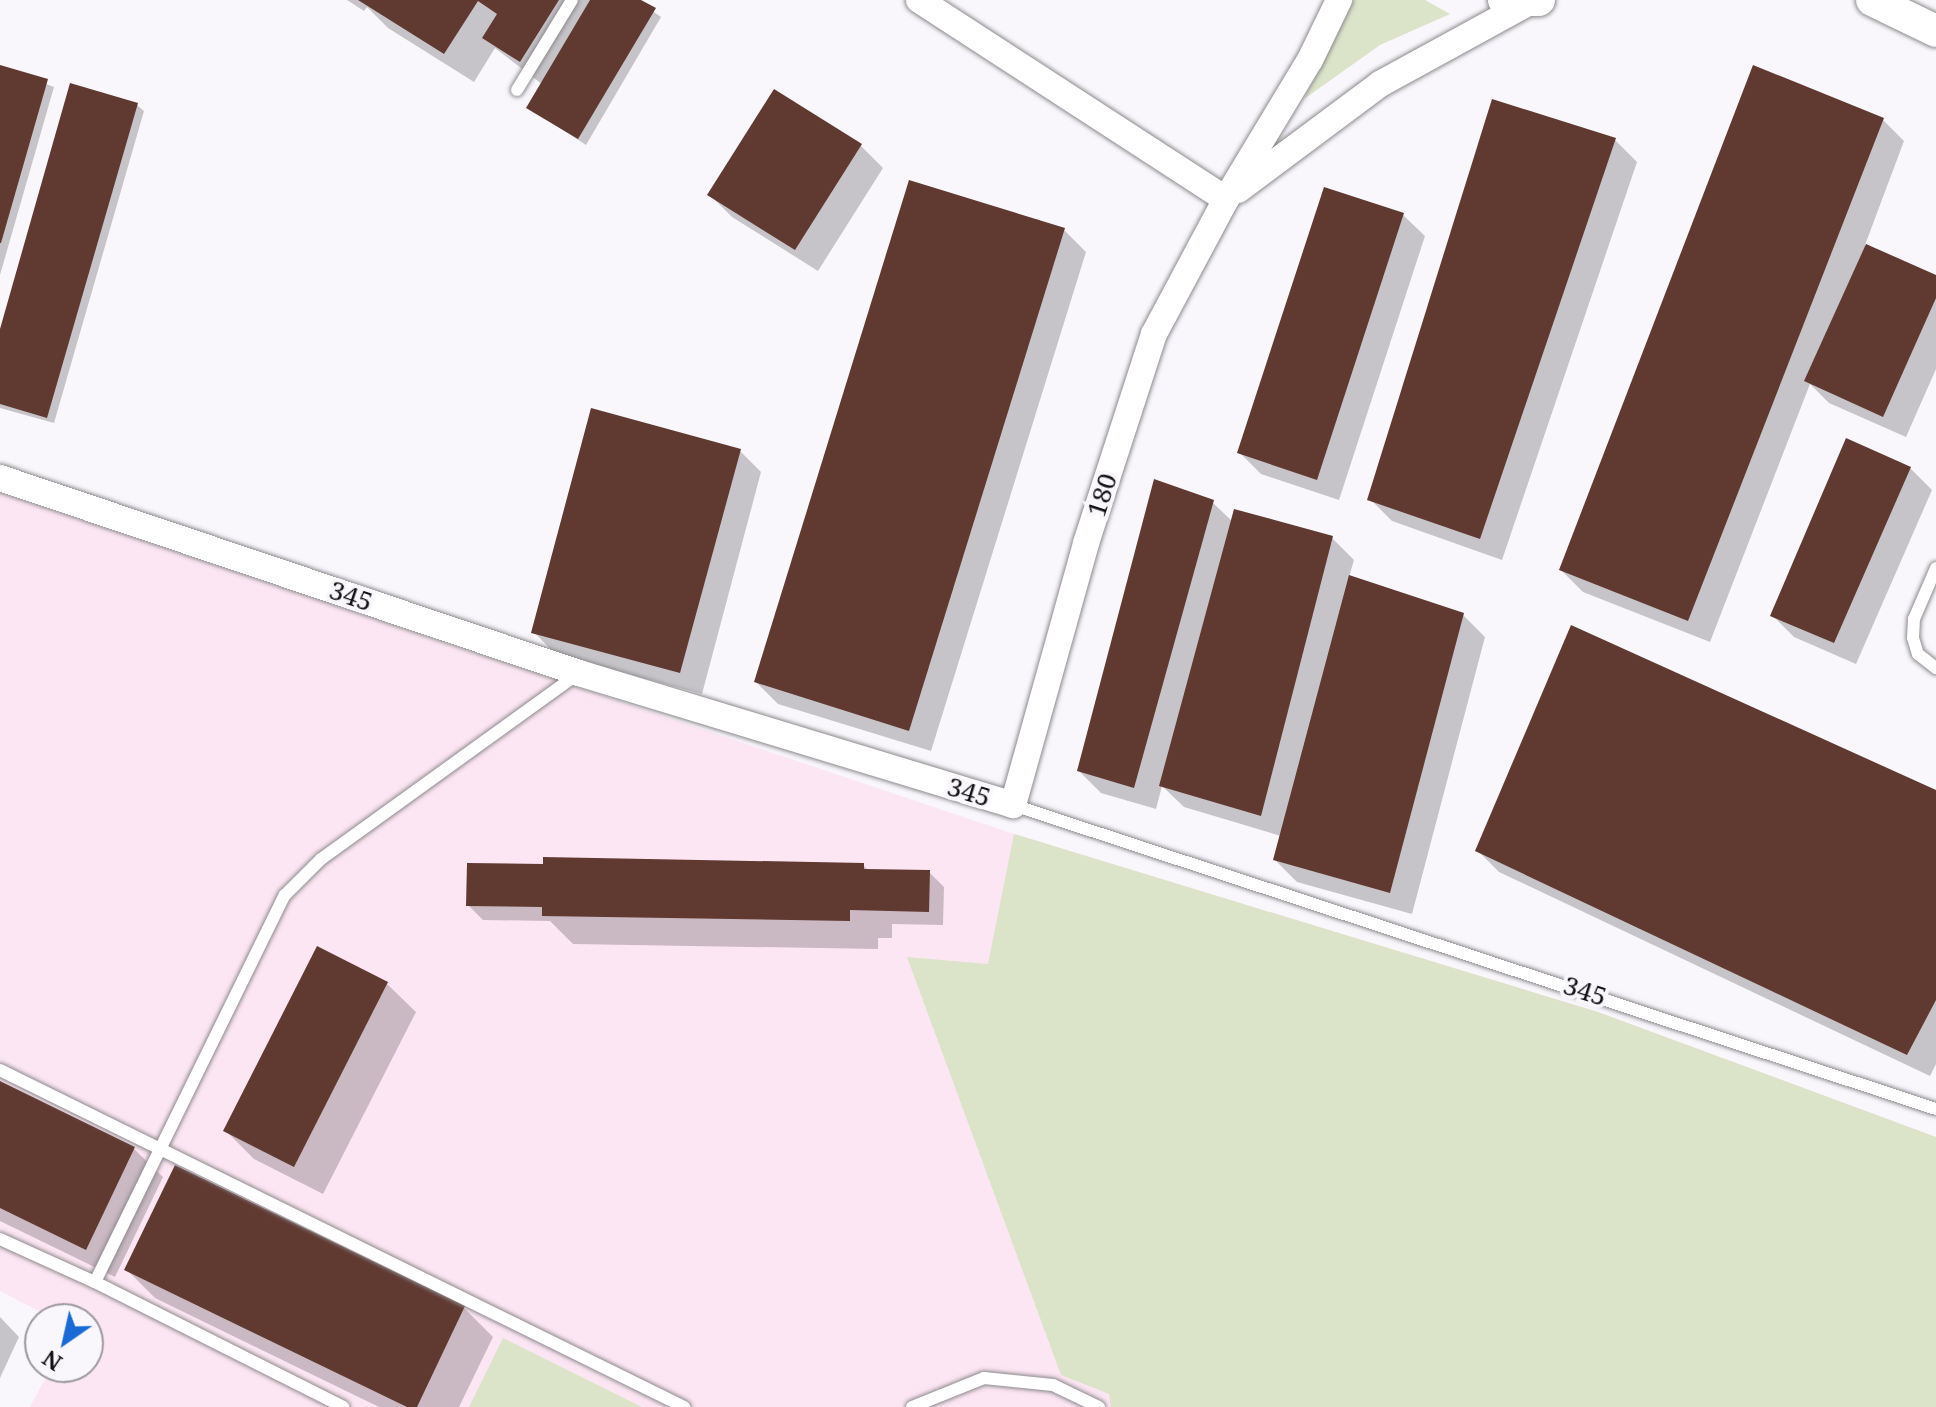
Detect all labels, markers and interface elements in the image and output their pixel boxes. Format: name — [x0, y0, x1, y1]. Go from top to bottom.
street label: 180 — [1080, 469, 1124, 521]
street label: 345 — [325, 574, 377, 618]
street label: 345 — [944, 771, 994, 813]
street label: 345 — [1559, 969, 1611, 1013]
north arrow — [24, 1303, 104, 1383]
text: N — [36, 1344, 67, 1379]

